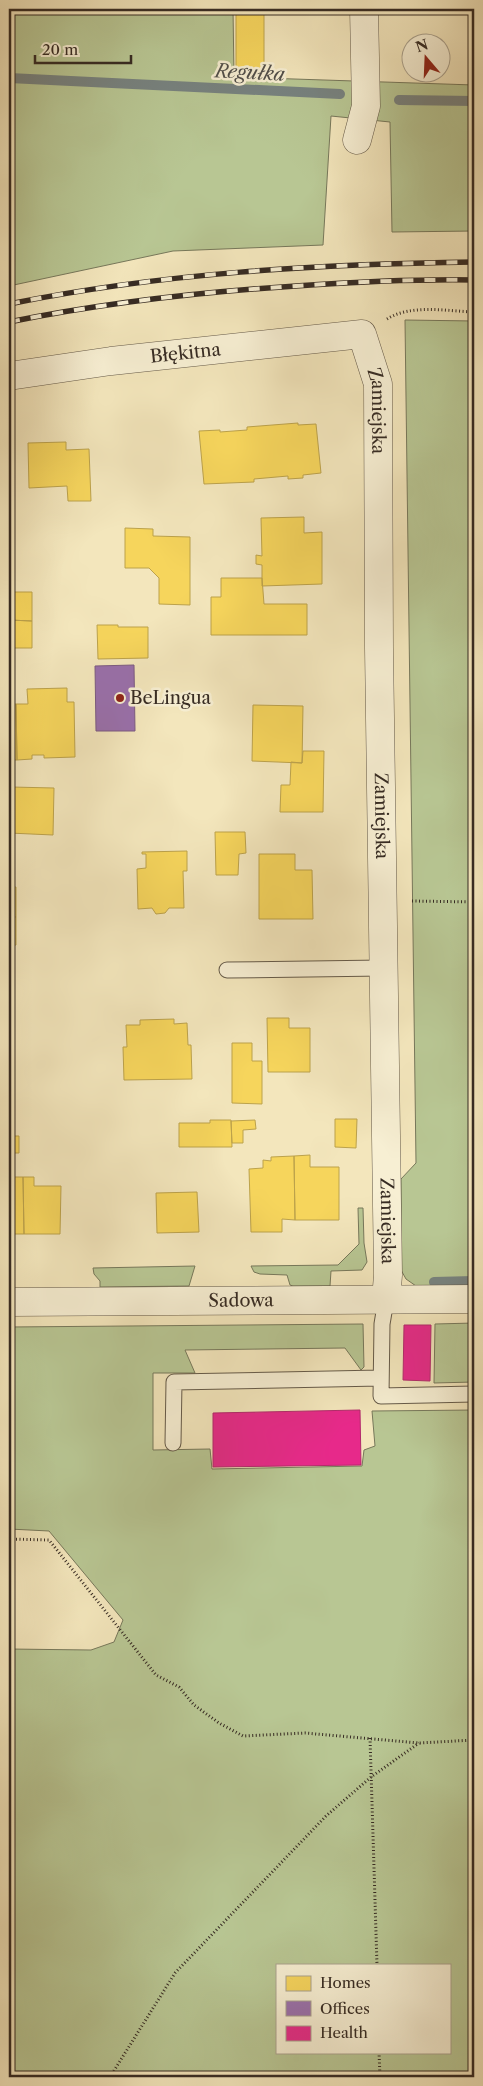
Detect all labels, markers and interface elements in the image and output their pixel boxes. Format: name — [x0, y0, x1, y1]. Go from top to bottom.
scale bar — [35, 32, 131, 64]
north arrow — [400, 32, 450, 82]
text: N — [413, 35, 430, 56]
text: 20 m — [42, 40, 78, 59]
water label: Regułka — [212, 59, 286, 86]
street label: Błękitna — [149, 338, 222, 368]
street label: Zamiejska — [363, 365, 389, 455]
place label: BeLingua — [130, 687, 212, 709]
marker: BeLingua — [114, 692, 126, 704]
street label: Zamiejska — [370, 773, 393, 860]
street label: Zamiejska — [376, 1177, 399, 1265]
street label: Sadowa — [208, 1289, 274, 1312]
legend — [276, 1964, 450, 2054]
text: Homes — [320, 1973, 371, 1992]
text: Offices — [320, 1999, 370, 2018]
text: Health — [320, 2023, 369, 2042]

